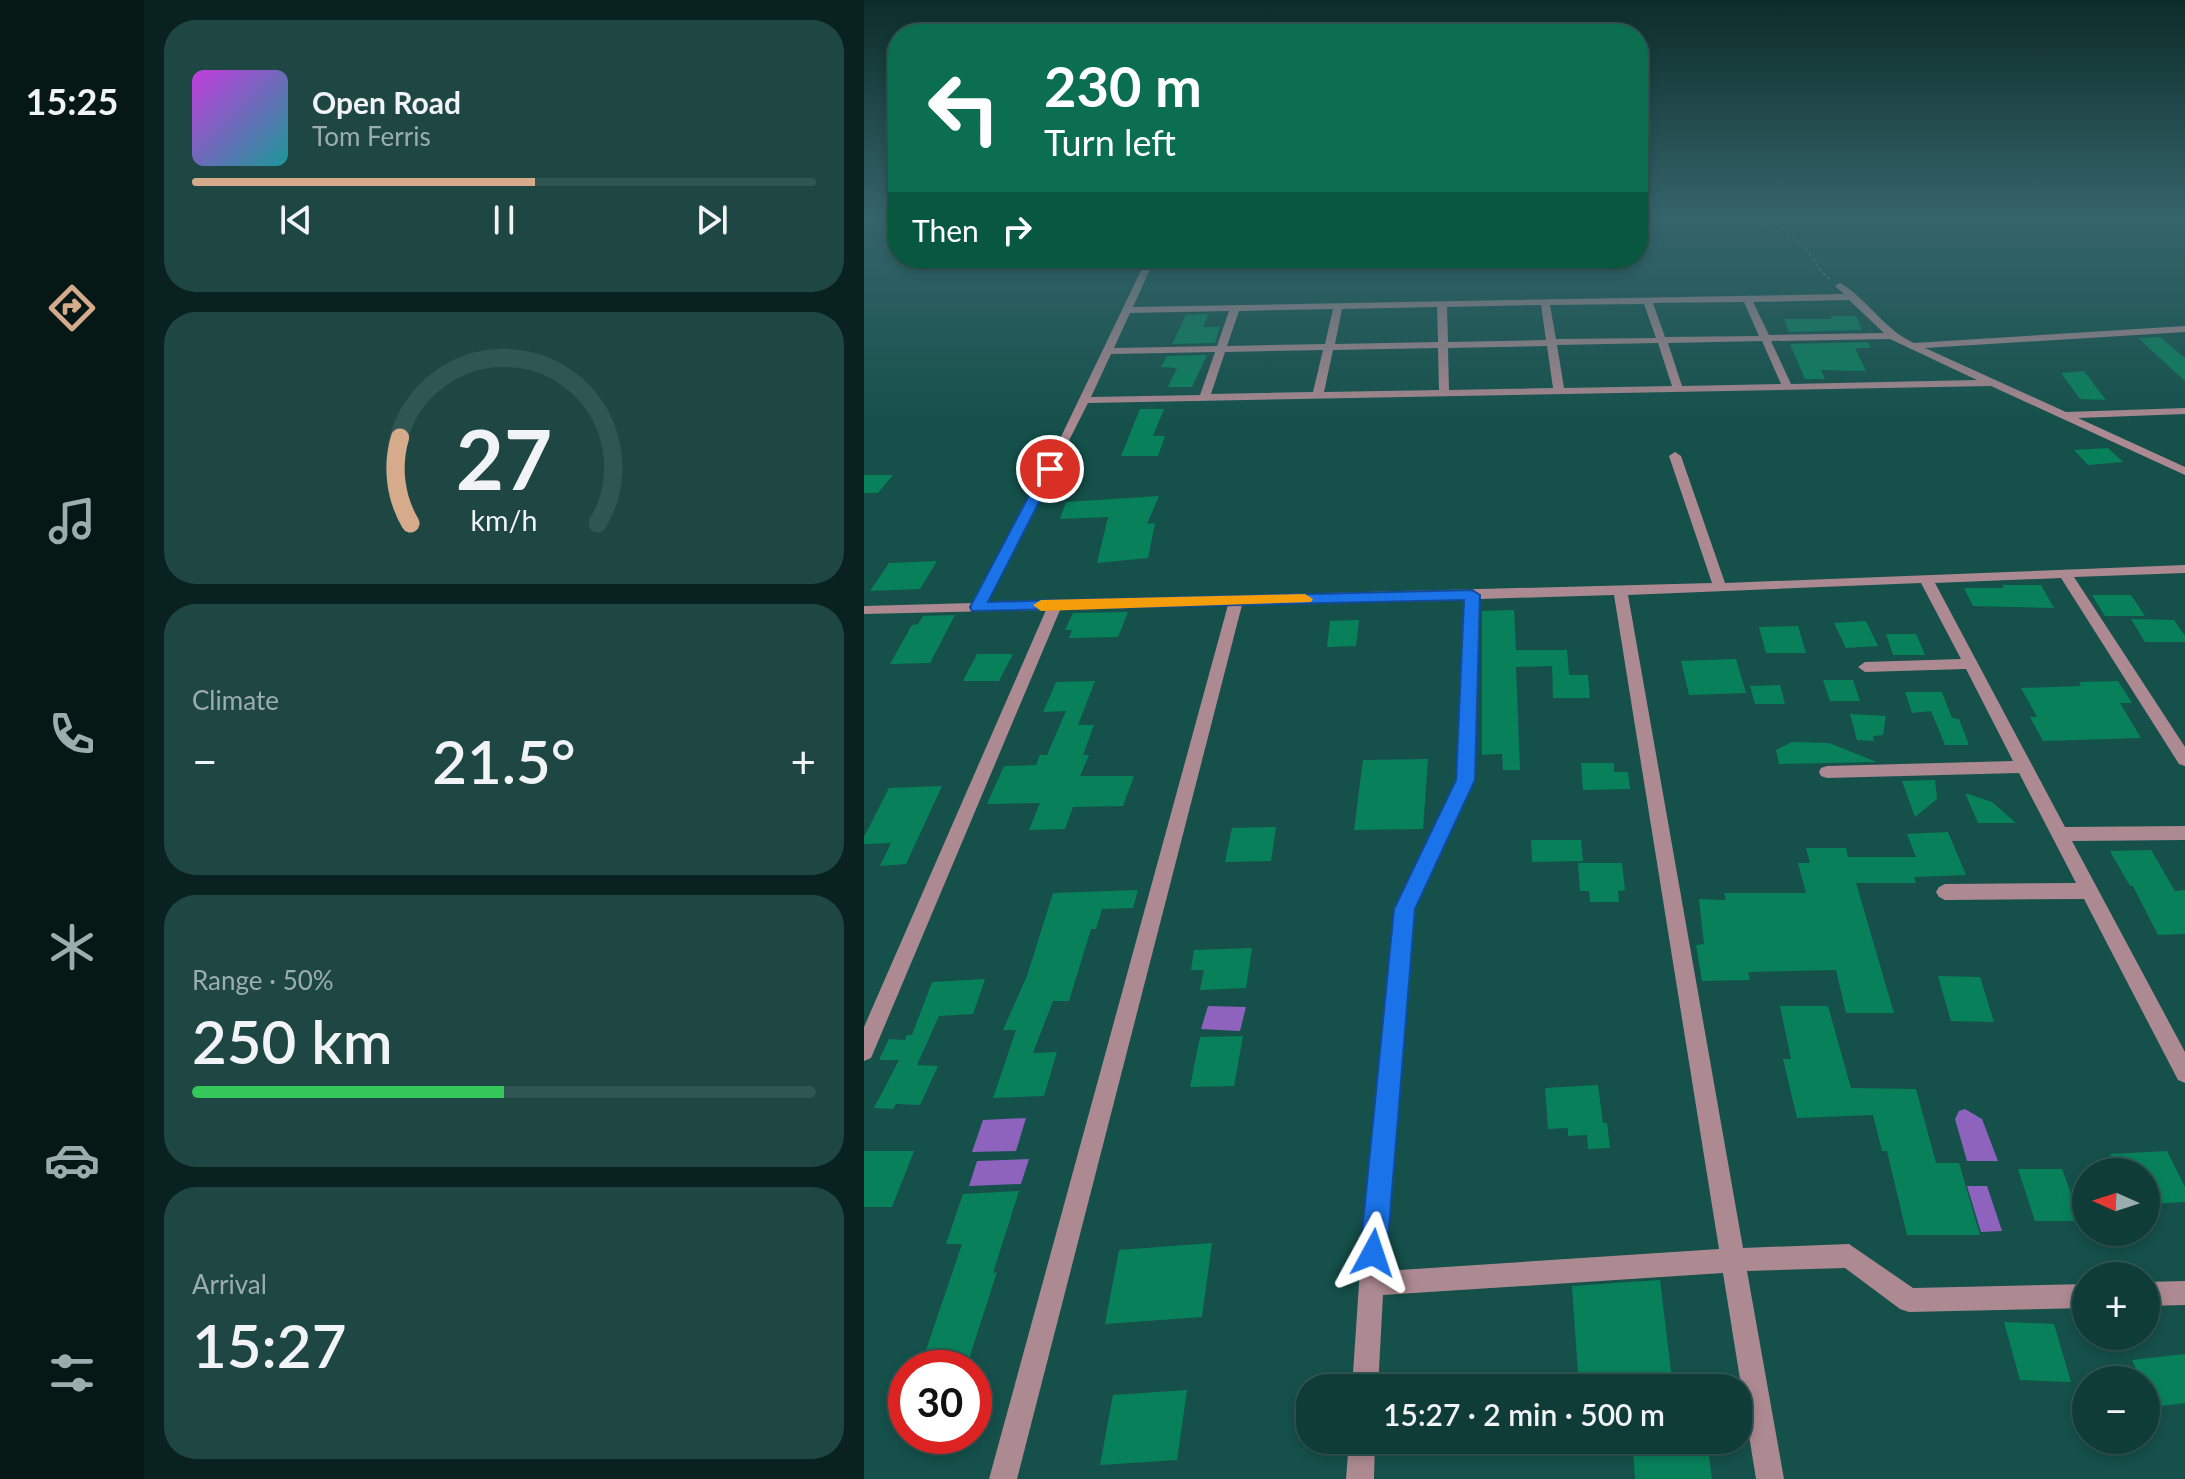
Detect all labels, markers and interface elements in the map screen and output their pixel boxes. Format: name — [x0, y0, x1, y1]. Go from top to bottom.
text: 230 m — [1044, 52, 1202, 119]
icon: left — [912, 56, 1016, 160]
text: 15:25 — [26, 79, 118, 123]
text: Open Road — [312, 84, 461, 120]
text: Tom Ferris — [312, 120, 431, 152]
text: Turn left — [1044, 120, 1176, 164]
icon: previous — [274, 198, 318, 242]
icon: pause — [482, 198, 526, 242]
icon: next — [690, 198, 734, 242]
icon: right — [995, 208, 1039, 252]
text: Then — [912, 212, 979, 248]
icon: directions — [44, 280, 100, 336]
text: 27 — [456, 407, 552, 507]
pin — [1016, 435, 1084, 503]
icon: arrive — [1028, 447, 1072, 491]
icon: music — [44, 493, 100, 549]
text: km/h — [471, 503, 537, 537]
text: Climate — [192, 684, 279, 716]
icon: phone — [44, 706, 100, 762]
text: 21.5° — [432, 725, 576, 797]
text: − — [192, 735, 218, 787]
text: + — [790, 735, 816, 787]
icon: climate — [44, 919, 100, 975]
text: Range · 50% — [192, 964, 334, 996]
text: 250 km — [192, 1005, 393, 1077]
icon: car — [44, 1132, 100, 1188]
north arrow — [2072, 1158, 2160, 1246]
map controls — [2072, 1158, 2160, 1454]
position arrow — [1331, 1211, 1415, 1295]
button: + — [2072, 1262, 2160, 1350]
text: Arrival — [192, 1268, 267, 1300]
text: 15:27 — [192, 1309, 346, 1381]
icon: filters — [44, 1345, 100, 1401]
speed limit sign: 30 — [888, 1350, 992, 1454]
button: − — [2072, 1366, 2160, 1454]
text: 15:27 · 2 min · 500 m — [1383, 1396, 1665, 1432]

